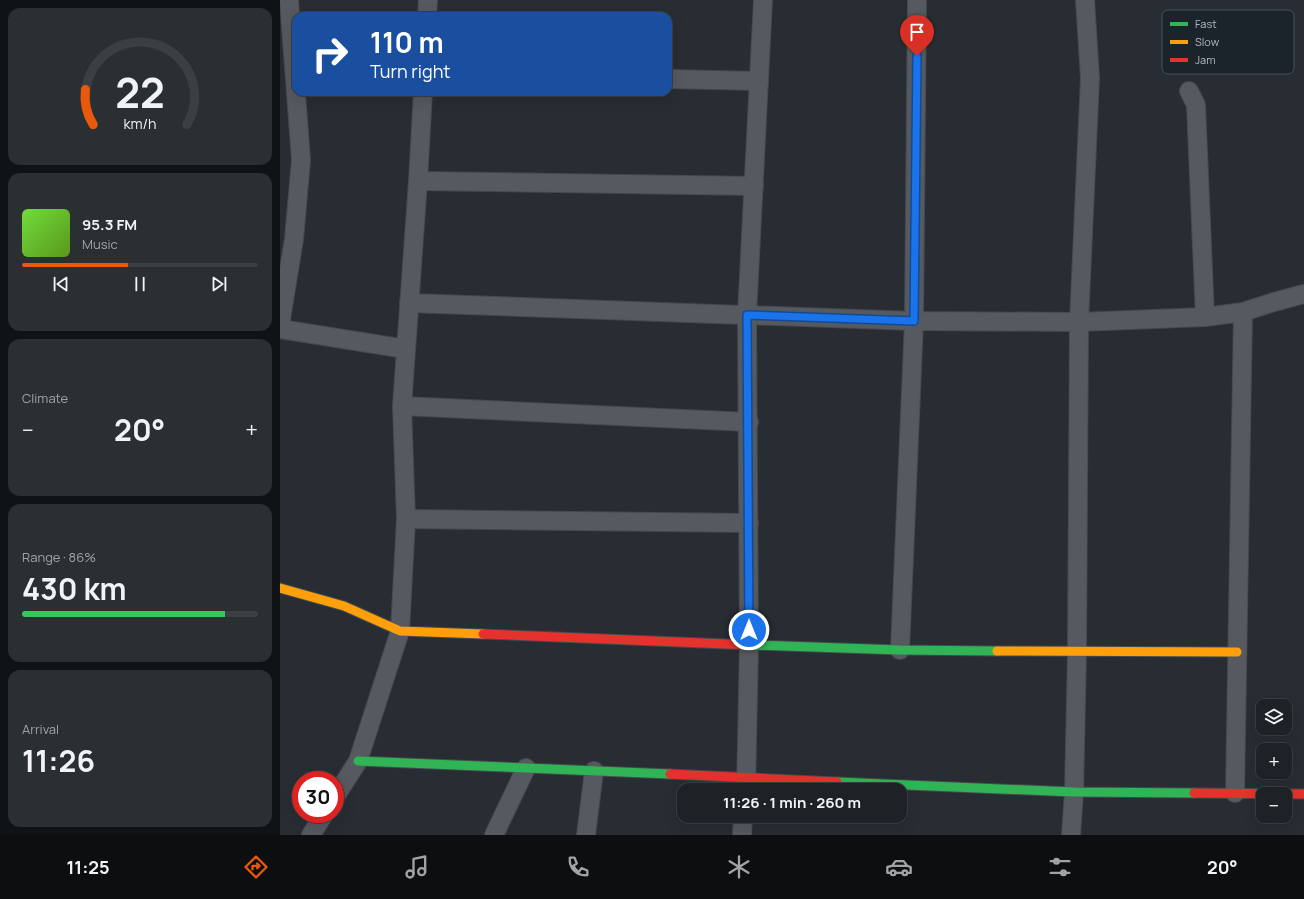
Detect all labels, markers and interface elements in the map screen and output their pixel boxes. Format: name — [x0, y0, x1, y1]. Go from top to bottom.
legend — [1162, 10, 1294, 74]
pin — [900, 15, 934, 56]
text: Fast — [1195, 16, 1217, 31]
icon: arrive — [906, 21, 928, 43]
text: 110 m — [370, 23, 444, 61]
icon: right — [304, 28, 356, 80]
text: Slow — [1195, 34, 1220, 49]
text: Jam — [1195, 52, 1216, 67]
text: Turn right — [370, 59, 451, 83]
text: 22 — [115, 64, 165, 120]
text: km/h — [123, 113, 157, 132]
text: 95.3 FM — [82, 214, 137, 235]
text: Music — [82, 235, 118, 253]
icon: previous — [50, 273, 72, 295]
icon: pause — [129, 273, 151, 295]
icon: next — [208, 273, 230, 295]
text: Climate — [22, 389, 68, 407]
text: 20° — [114, 409, 165, 450]
text: − — [22, 415, 34, 445]
text: + — [245, 415, 258, 445]
text: Range · 86% — [22, 548, 96, 566]
text: 430 km — [22, 568, 127, 609]
position arrow — [728, 609, 770, 651]
map controls — [1256, 699, 1292, 823]
button: layers — [1256, 699, 1292, 735]
text: Arrival — [22, 720, 59, 738]
text: 11:26 — [22, 740, 95, 781]
button: + — [1256, 743, 1292, 779]
speed limit sign: 30 — [292, 771, 344, 823]
button: − — [1256, 787, 1292, 823]
text: 11:26 · 1 min · 260 m — [723, 792, 861, 813]
icon: directions — [242, 853, 270, 881]
icon: music — [403, 853, 431, 881]
icon: phone — [564, 853, 592, 881]
icon: climate — [725, 853, 753, 881]
icon: car — [885, 853, 913, 881]
icon: filters — [1046, 853, 1074, 881]
text: 11:25 — [66, 855, 110, 879]
text: 20° — [1207, 855, 1238, 879]

